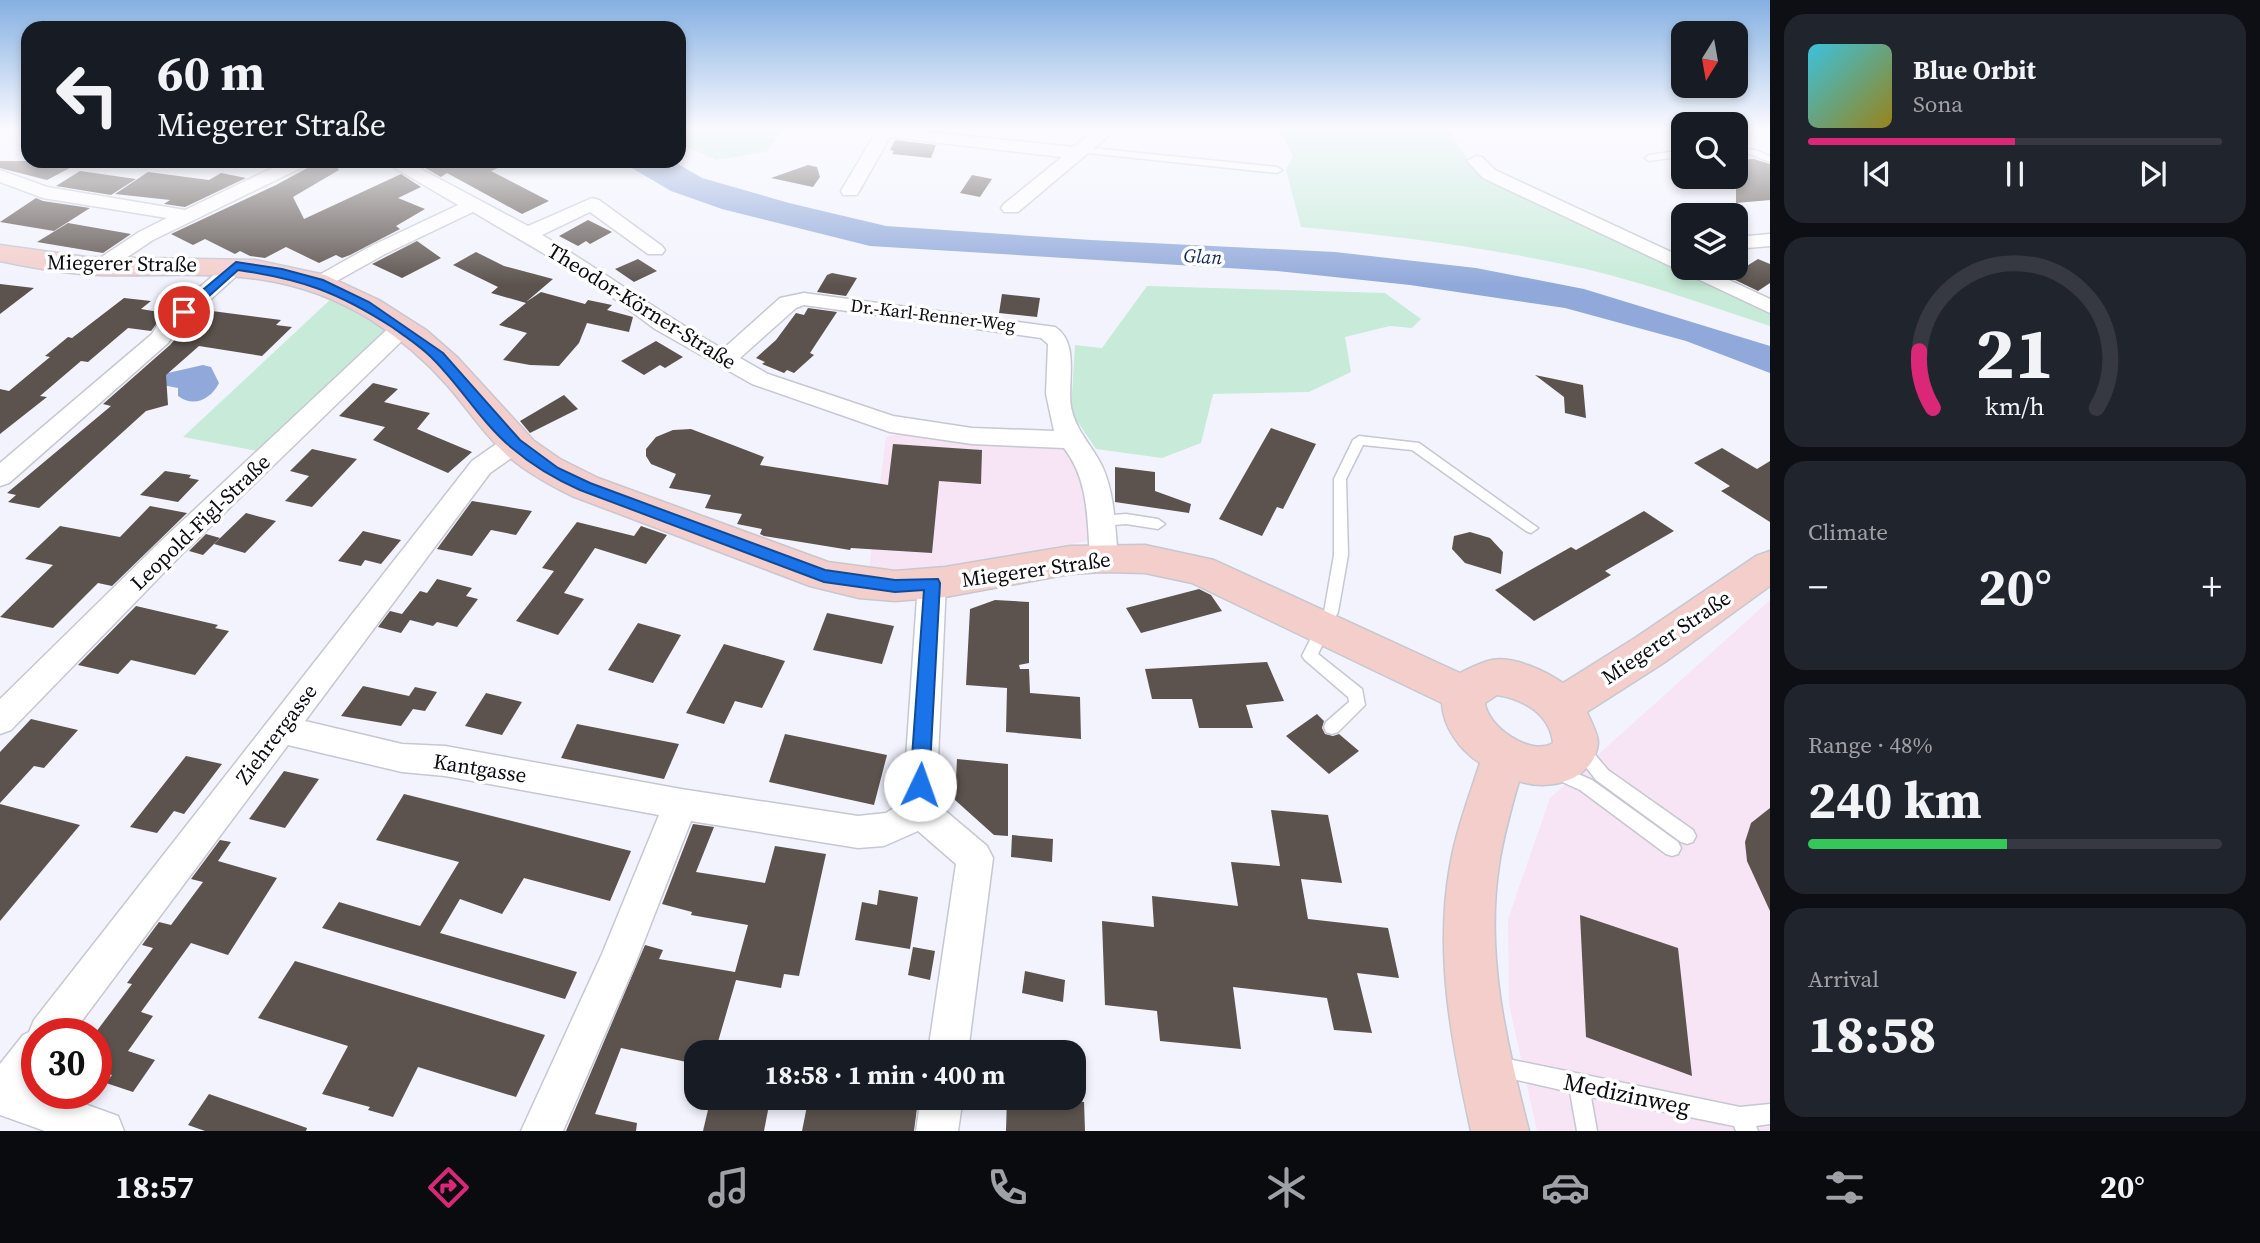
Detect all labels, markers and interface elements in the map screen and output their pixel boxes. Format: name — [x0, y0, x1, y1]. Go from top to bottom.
north arrow — [1671, 21, 1748, 98]
map controls — [1671, 21, 1748, 280]
text: 60 m — [157, 39, 265, 106]
icon: left — [42, 49, 133, 140]
text: Blue Orbit — [1913, 52, 2036, 88]
text: Sona — [1913, 88, 1963, 120]
text: Miegerer Straße — [157, 103, 386, 147]
button: search — [1671, 112, 1748, 189]
icon: previous — [1858, 155, 1896, 193]
icon: pause — [1996, 155, 2034, 193]
icon: next — [2134, 155, 2172, 193]
button: layers — [1671, 203, 1748, 280]
street label: Theodor-Körner-Straße — [542, 236, 742, 376]
water label: Glan — [1183, 242, 1223, 270]
street label: Miegerer Straße — [47, 247, 197, 279]
pin — [154, 282, 214, 342]
street label: Dr.-Karl-Renner-Weg — [849, 292, 1017, 338]
icon: arrive — [165, 293, 203, 331]
text: 21 — [1976, 304, 2054, 403]
text: km/h — [1985, 389, 2045, 423]
street label: Leopold-Figl-Straße — [124, 448, 276, 596]
text: Climate — [1808, 516, 1888, 548]
street label: Miegerer Straße — [960, 544, 1112, 594]
text: 20° — [1978, 551, 2052, 622]
text: − — [1808, 561, 1828, 613]
text: + — [2202, 561, 2222, 613]
street label: Miegerer Straße — [1596, 583, 1736, 691]
street label: Ziehrergasse — [229, 678, 323, 790]
text: Range · 48% — [1808, 729, 1933, 761]
street label: Kantgasse — [431, 746, 529, 790]
position arrow — [883, 748, 957, 822]
text: 240 km — [1808, 764, 1982, 835]
text: Arrival — [1808, 963, 1879, 995]
text: 18:58 — [1808, 998, 1936, 1069]
speed limit sign: 30 — [21, 1018, 112, 1109]
text: 18:58 · 1 min · 400 m — [765, 1057, 1005, 1093]
street label: Medizinweg — [1561, 1064, 1693, 1124]
icon: directions — [424, 1163, 473, 1212]
icon: music — [704, 1163, 753, 1212]
icon: phone — [983, 1163, 1032, 1212]
icon: climate — [1262, 1163, 1311, 1212]
icon: car — [1541, 1163, 1590, 1212]
icon: filters — [1820, 1163, 1869, 1212]
text: 18:57 — [115, 1165, 194, 1209]
text: 20° — [2100, 1165, 2145, 1209]

